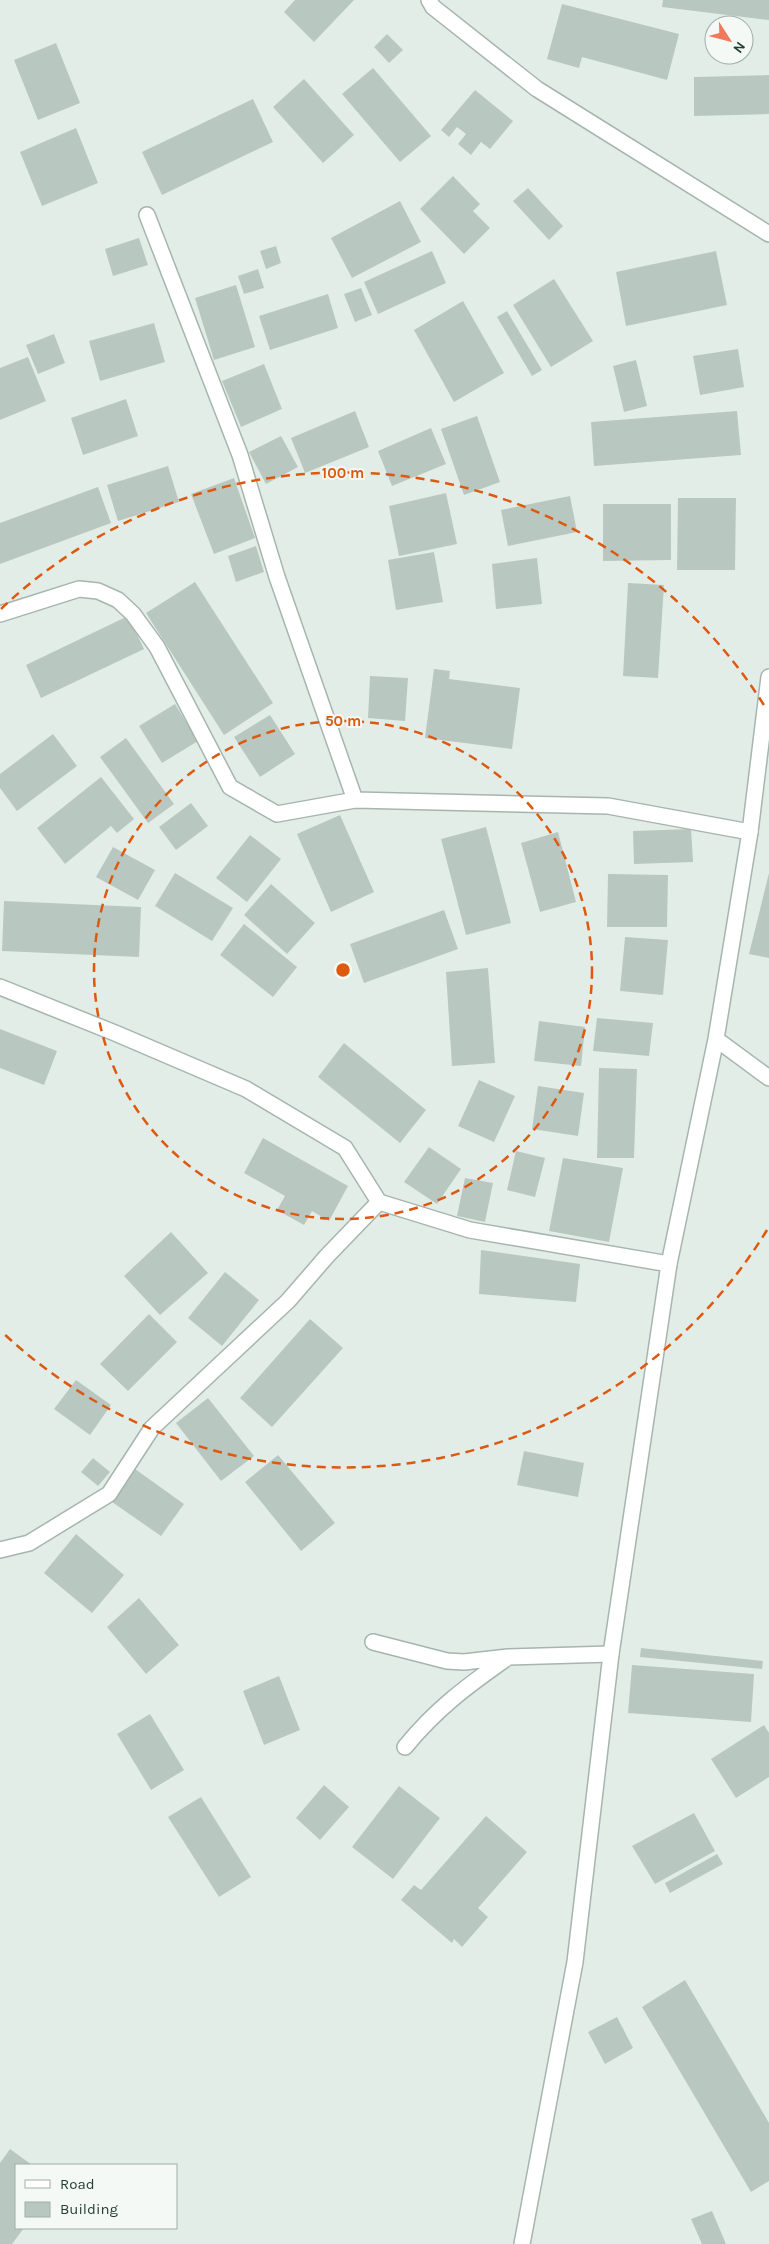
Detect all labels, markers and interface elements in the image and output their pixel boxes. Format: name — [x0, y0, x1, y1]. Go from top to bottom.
north arrow — [704, 15, 754, 65]
text: N — [729, 38, 749, 56]
text: 100 m — [322, 464, 364, 482]
text: 50 m — [325, 712, 361, 730]
centre of rings — [334, 961, 352, 979]
legend — [15, 2164, 178, 2229]
text: Road — [60, 2175, 95, 2193]
text: Building — [60, 2200, 118, 2218]

